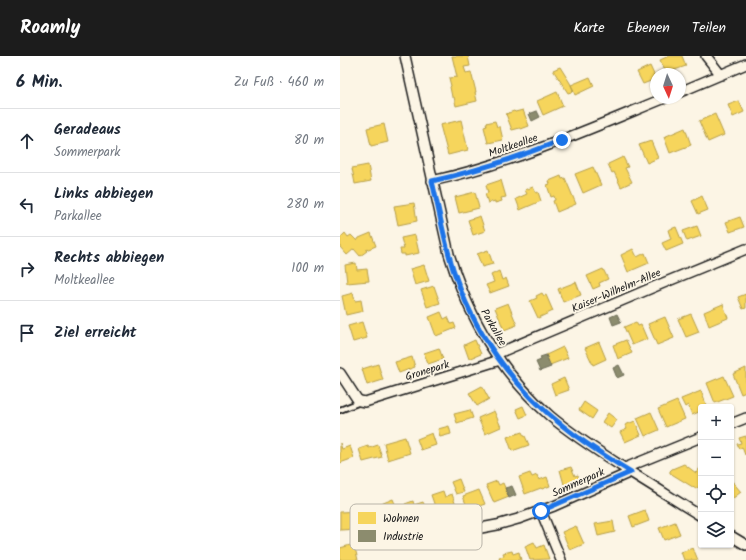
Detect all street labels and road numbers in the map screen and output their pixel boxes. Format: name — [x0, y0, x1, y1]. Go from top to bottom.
street label: Moltkeallee — [486, 129, 540, 163]
street label: Kaiser-Wilhelm-Allee — [569, 264, 664, 318]
street label: Parkallee — [475, 306, 511, 350]
street label: Gronepark — [403, 355, 452, 386]
street label: Sommerpark — [549, 463, 608, 503]

